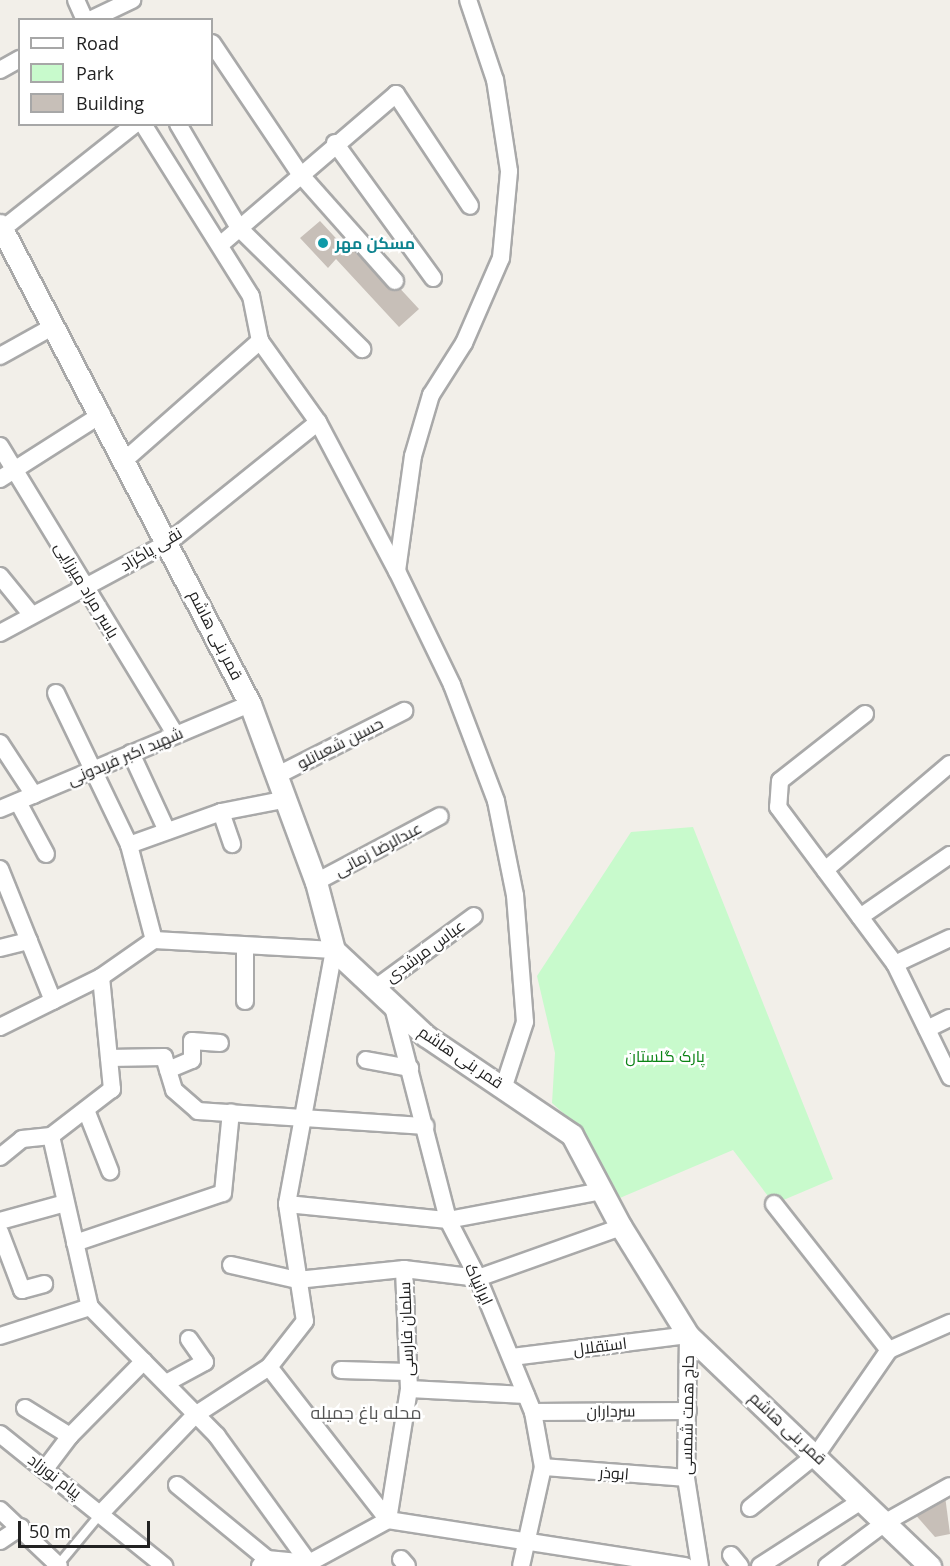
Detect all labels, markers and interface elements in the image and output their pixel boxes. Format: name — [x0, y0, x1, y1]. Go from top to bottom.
legend — [18, 18, 213, 126]
text: Road — [76, 31, 119, 55]
text: Park — [76, 61, 114, 85]
text: Building — [76, 91, 144, 115]
place label: مسکن مهر — [335, 233, 415, 253]
marker: مسکن مهر — [316, 236, 330, 250]
street label: نقی پاکزاد — [117, 523, 185, 575]
street label: یاسر مراد میرزایی — [51, 538, 123, 642]
street label: قمر بنی هاشم — [185, 587, 247, 683]
street label: حسین شعبانلو — [294, 713, 386, 773]
street label: شهید اکبر فریدونی — [64, 723, 186, 789]
street label: عبدالرضا زمانی — [331, 818, 425, 880]
street label: عباس مرشدی — [381, 916, 469, 986]
street label: قمر بنی هاشم — [415, 1022, 507, 1092]
park label: پارک گلستان — [625, 1046, 705, 1066]
street label: ایرانپاک — [461, 1260, 497, 1308]
street label: سلمان فارسی — [395, 1281, 417, 1377]
street label: استقلال — [572, 1333, 628, 1359]
street label: حاج همت شمسی — [676, 1355, 698, 1475]
street label: قمر بنی هاشم — [746, 1388, 830, 1468]
district label: محله باغ‌ جمیله — [310, 1401, 422, 1423]
street label: سرداران — [586, 1401, 636, 1421]
street label: پیام نورزاد — [25, 1450, 85, 1502]
street label: ابوذر — [598, 1462, 630, 1484]
scale bar — [21, 1509, 153, 1547]
text: 50 m — [29, 1519, 71, 1543]

